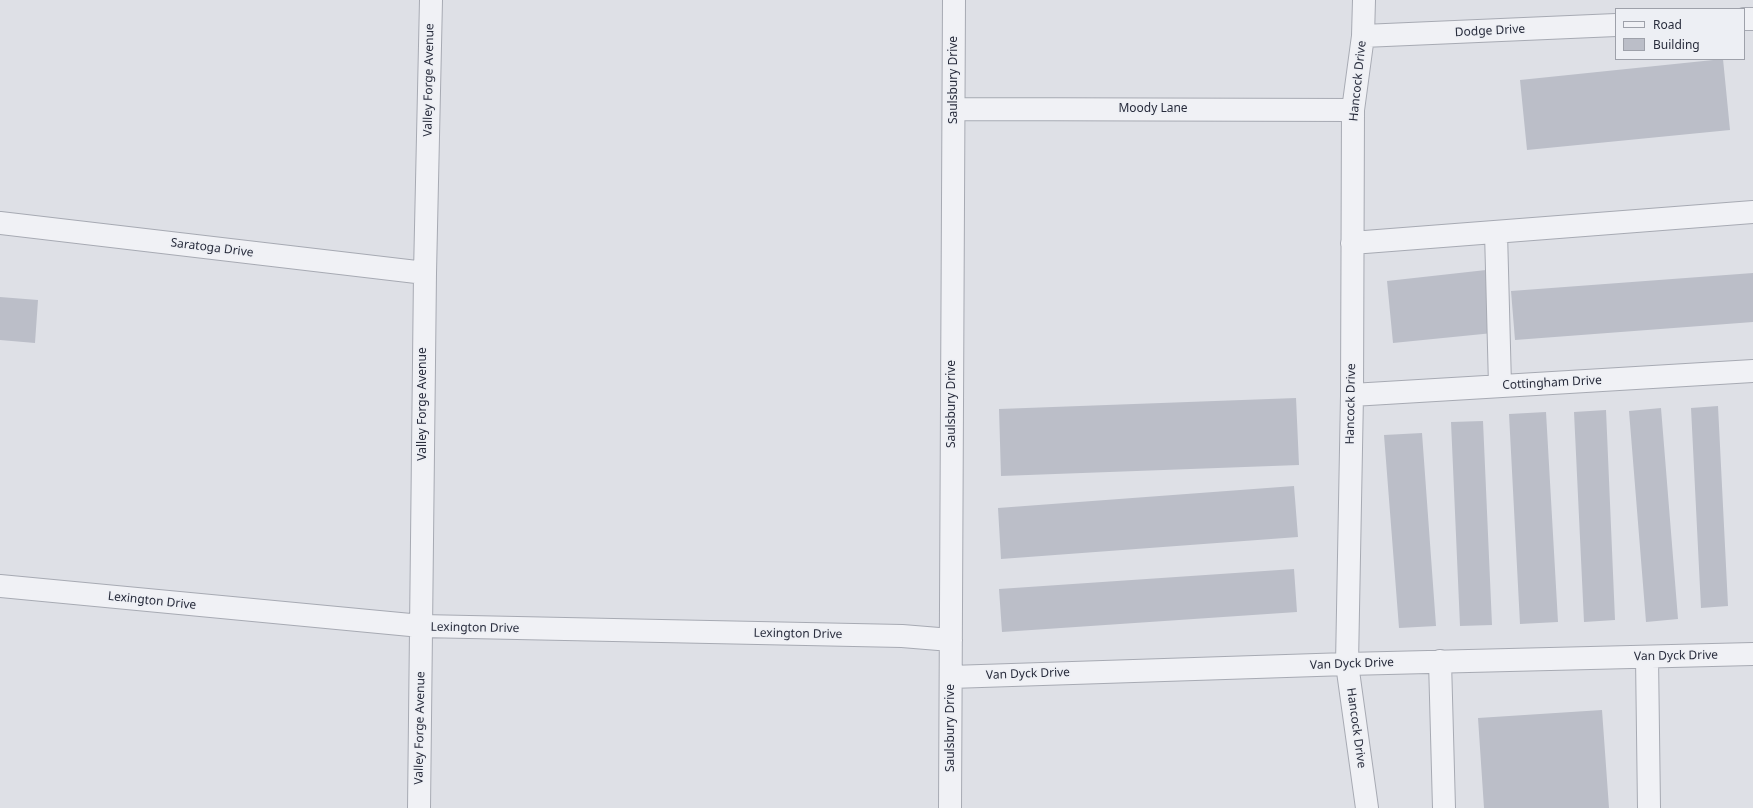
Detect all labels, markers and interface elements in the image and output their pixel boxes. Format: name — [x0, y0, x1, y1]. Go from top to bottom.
legend — [1615, 8, 1745, 60]
text: Road — [1653, 16, 1682, 33]
street label: Dodge Drive — [1454, 22, 1526, 40]
street label: Valley Forge Avenue — [421, 23, 437, 137]
street label: Saulsbury Drive — [947, 36, 961, 124]
text: Building — [1653, 36, 1700, 53]
street label: Hancock Drive — [1347, 40, 1369, 122]
street label: Moody Lane — [1118, 102, 1188, 116]
street label: Saratoga Drive — [170, 236, 254, 260]
street label: Valley Forge Avenue — [416, 347, 430, 461]
street label: Saulsbury Drive — [945, 360, 959, 448]
street label: Hancock Drive — [1343, 363, 1359, 445]
street label: Cottingham Drive — [1502, 373, 1602, 393]
street label: Lexington Drive — [107, 589, 197, 613]
street label: Lexington Drive — [430, 620, 520, 636]
street label: Lexington Drive — [753, 626, 843, 642]
street label: Van Dyck Drive — [1634, 648, 1718, 664]
street label: Van Dyck Drive — [1310, 655, 1394, 673]
street label: Van Dyck Drive — [986, 665, 1070, 683]
street label: Valley Forge Avenue — [412, 671, 428, 785]
street label: Saulsbury Drive — [944, 684, 958, 772]
street label: Hancock Drive — [1343, 687, 1369, 769]

